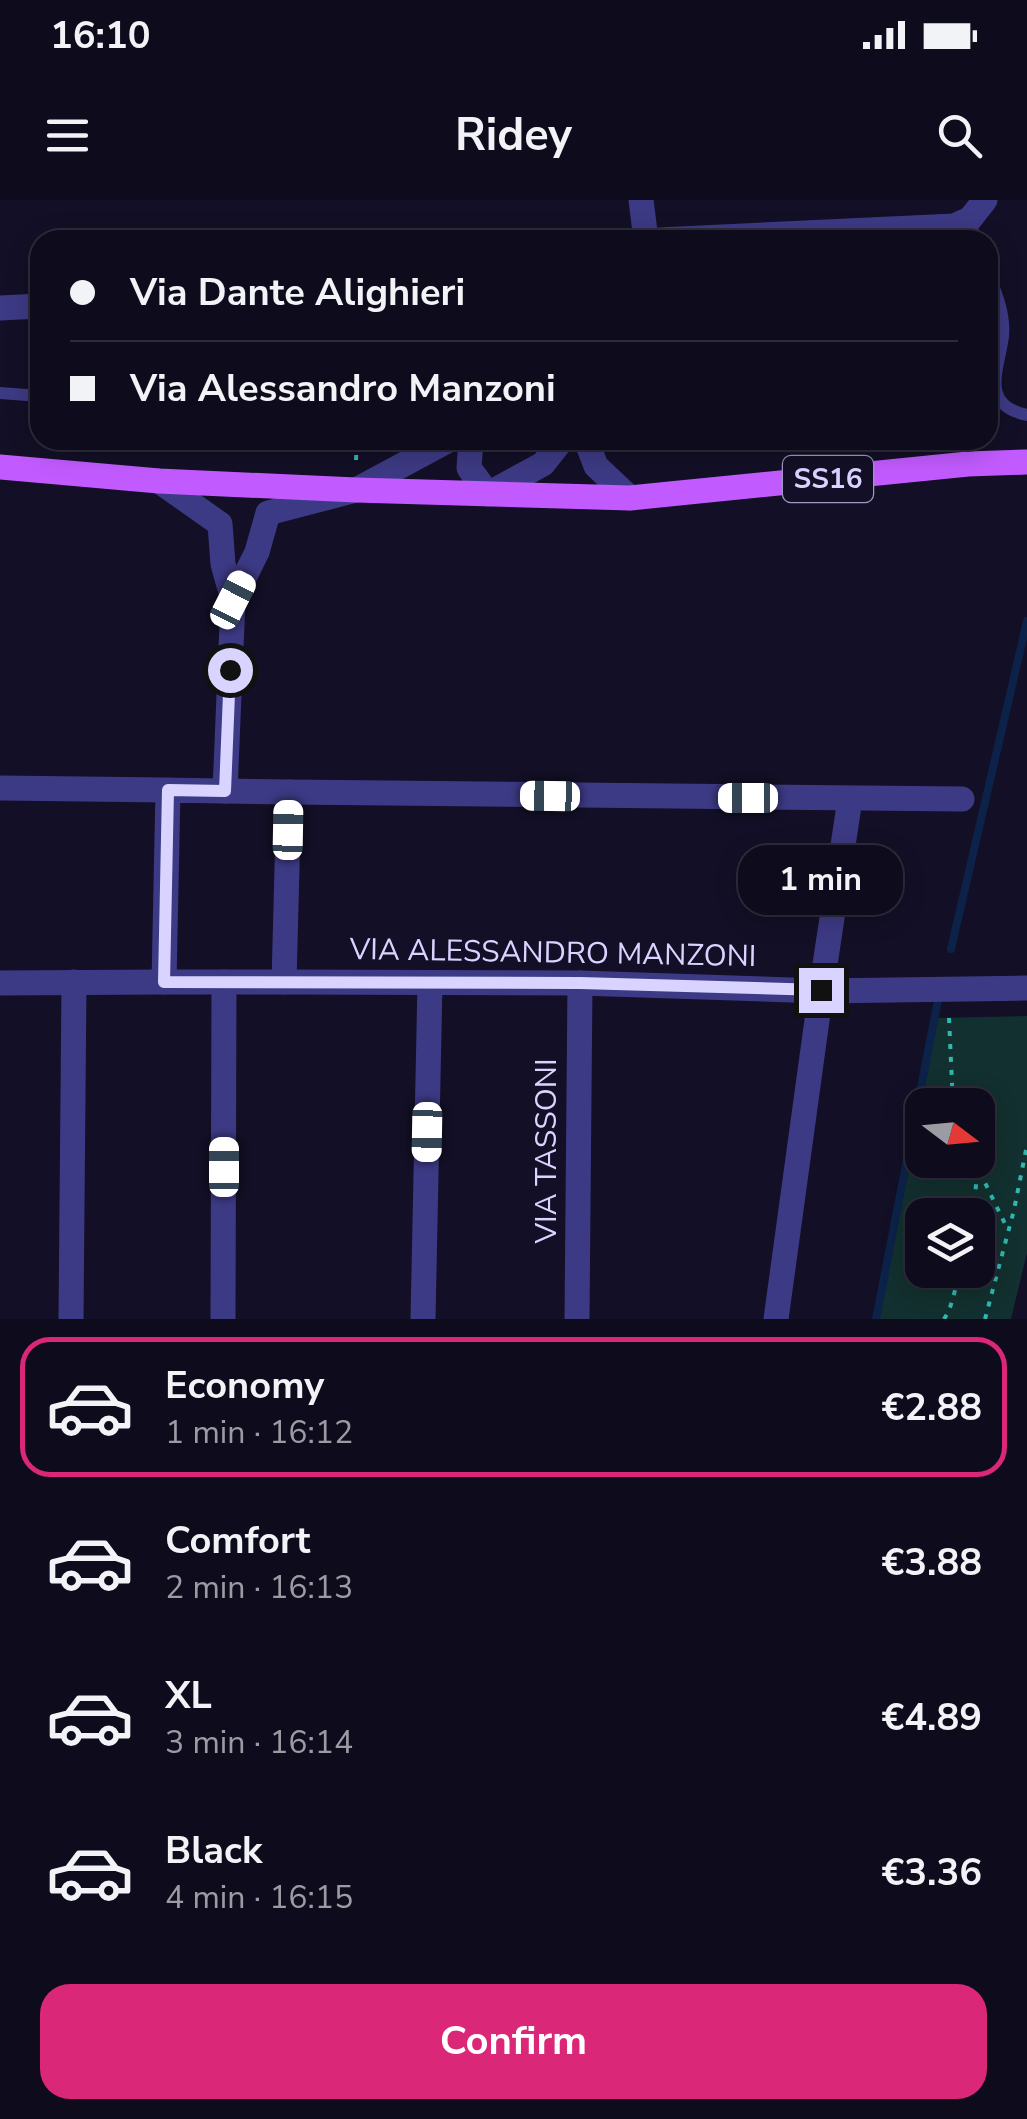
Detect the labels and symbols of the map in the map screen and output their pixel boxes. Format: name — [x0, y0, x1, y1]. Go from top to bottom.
road number: SS16 — [783, 456, 873, 502]
car — [206, 566, 260, 634]
route start — [208, 648, 253, 693]
car — [520, 780, 580, 812]
car — [718, 783, 778, 813]
car — [272, 800, 304, 860]
callout: 1 min — [738, 845, 904, 915]
street label: VIA ALESSANDRO MANZONI — [348, 929, 757, 977]
route end — [799, 968, 844, 1013]
street label: VIA TASSONI — [526, 1058, 567, 1245]
north arrow — [905, 1088, 995, 1178]
car — [411, 1102, 443, 1162]
car — [209, 1137, 239, 1197]

